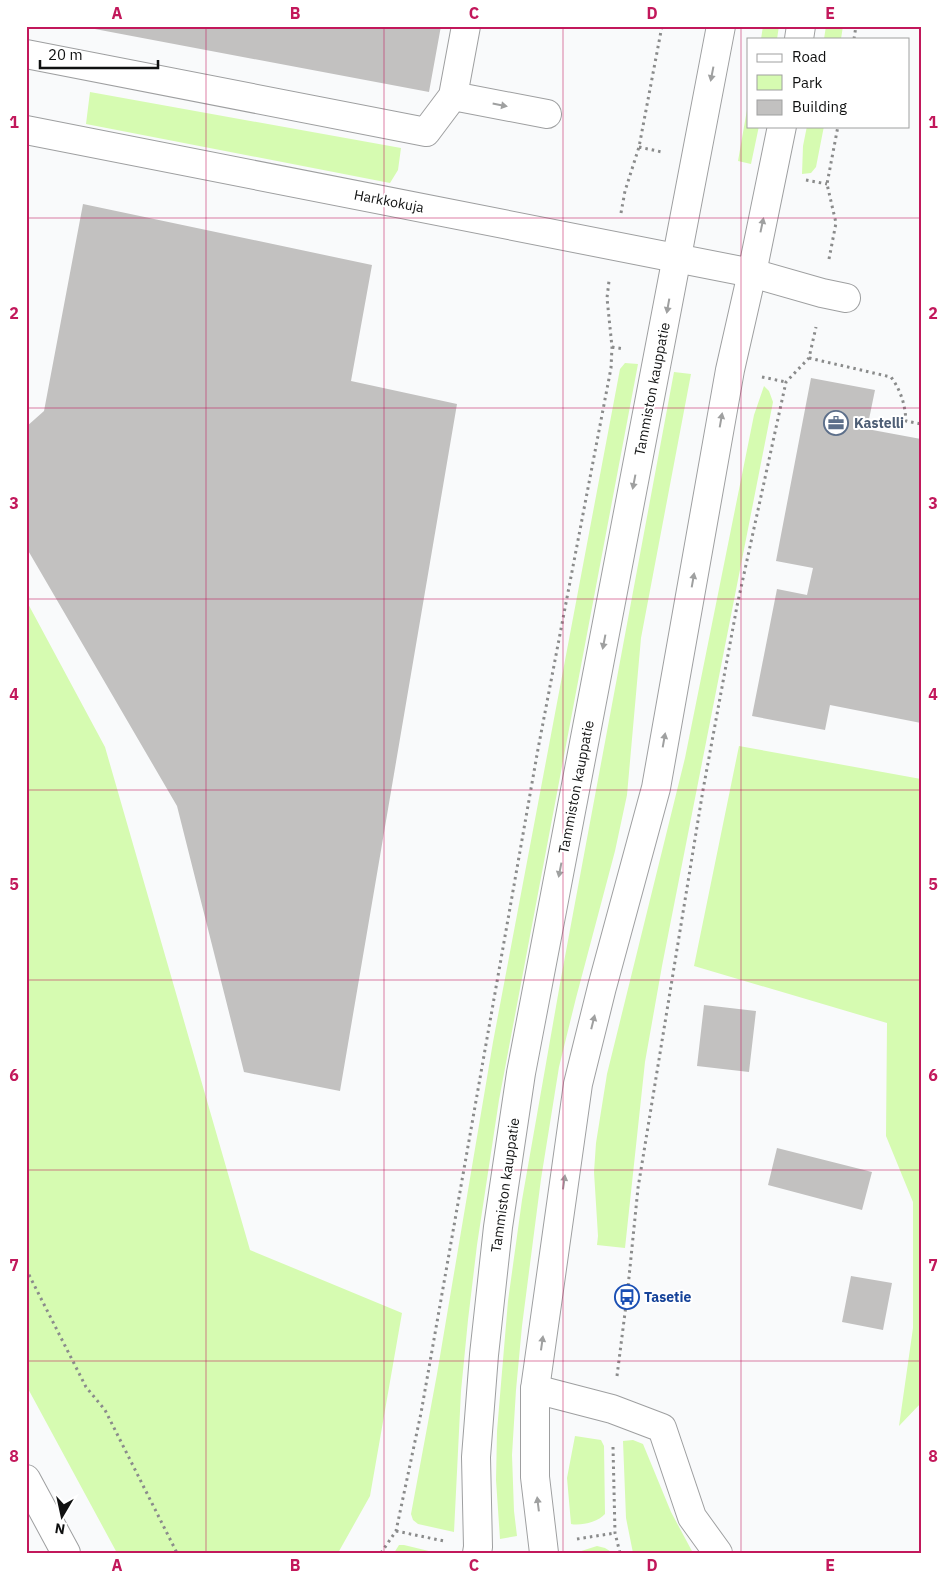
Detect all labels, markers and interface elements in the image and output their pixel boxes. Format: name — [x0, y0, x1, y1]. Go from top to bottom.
text: A — [112, 3, 123, 23]
text: B — [290, 3, 301, 23]
text: C — [469, 3, 479, 23]
text: D — [646, 3, 658, 23]
text: E — [825, 3, 835, 23]
scale bar — [40, 38, 158, 70]
legend — [747, 38, 910, 128]
text: 20 m — [48, 45, 83, 64]
text: Road — [792, 47, 827, 66]
one-way arrow — [707, 67, 715, 83]
text: Park — [792, 73, 822, 92]
text: Building — [792, 97, 847, 116]
one-way arrow — [493, 102, 509, 110]
text: 1 — [9, 112, 19, 132]
text: 1 — [928, 112, 938, 132]
street label: Harkkokuja — [352, 185, 426, 217]
one-way arrow — [759, 217, 767, 233]
one-way arrow — [663, 298, 671, 314]
text: 2 — [9, 303, 19, 323]
text: 2 — [928, 303, 938, 323]
street label: Tammiston kauppatie — [630, 320, 674, 457]
office icon: Kastelli — [823, 410, 849, 436]
one-way arrow — [718, 412, 726, 428]
place label: Kastelli — [854, 414, 904, 432]
one-way arrow — [630, 475, 638, 491]
text: 3 — [9, 493, 19, 513]
text: 3 — [928, 493, 938, 513]
one-way arrow — [689, 572, 697, 588]
one-way arrow — [599, 634, 607, 650]
text: 4 — [9, 684, 19, 704]
text: 4 — [928, 684, 938, 704]
street label: Tammiston kauppatie — [554, 718, 598, 855]
one-way arrow — [661, 732, 669, 748]
one-way arrow — [556, 863, 564, 878]
text: 5 — [9, 874, 19, 894]
text: 5 — [928, 874, 938, 894]
one-way arrow — [589, 1015, 597, 1030]
text: 6 — [9, 1065, 19, 1085]
text: 6 — [928, 1065, 938, 1085]
street label: Tammiston kauppatie — [487, 1116, 523, 1253]
one-way arrow — [561, 1173, 569, 1189]
text: 7 — [9, 1255, 19, 1275]
text: 7 — [928, 1255, 938, 1275]
bus stop icon: Tasetie — [614, 1284, 640, 1310]
place label: Tasetie — [644, 1288, 691, 1306]
one-way arrow — [538, 1334, 546, 1350]
text: 8 — [9, 1446, 19, 1466]
text: 8 — [928, 1446, 938, 1466]
north arrow — [38, 1492, 88, 1542]
one-way arrow — [534, 1496, 542, 1512]
text: N — [54, 1519, 66, 1539]
text: A — [112, 1555, 123, 1575]
text: B — [290, 1555, 301, 1575]
text: C — [469, 1555, 479, 1575]
text: D — [646, 1555, 658, 1575]
text: E — [825, 1555, 835, 1575]

